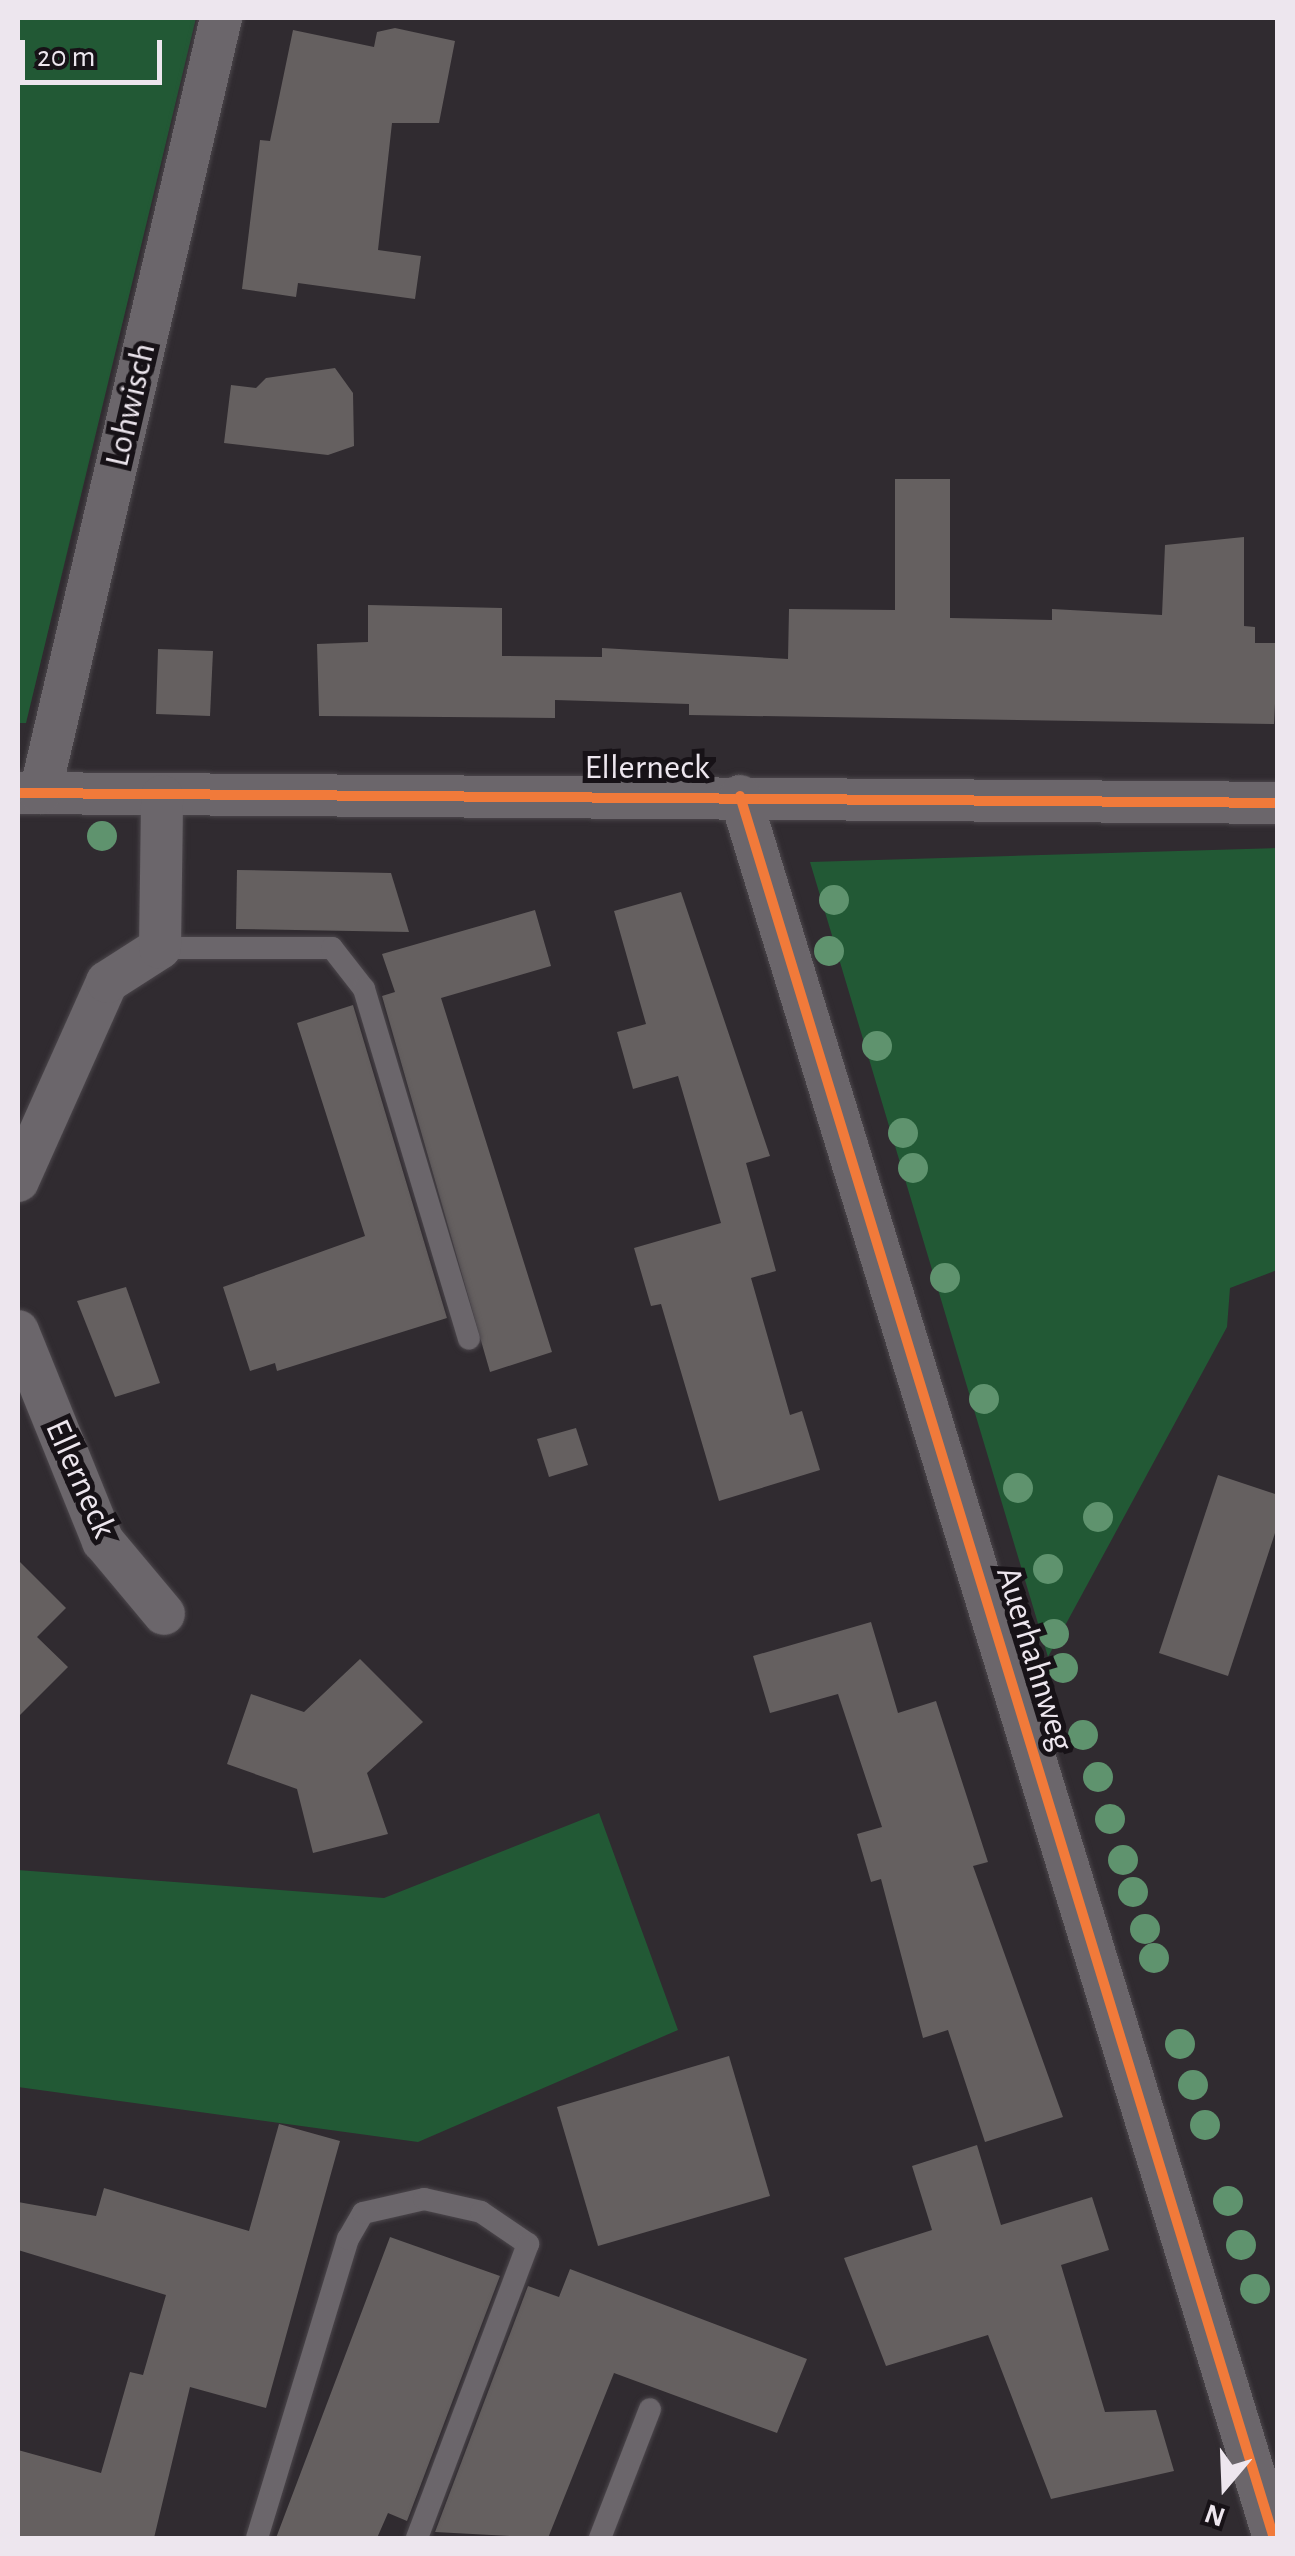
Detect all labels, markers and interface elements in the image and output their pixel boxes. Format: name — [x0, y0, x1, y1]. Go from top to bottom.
scale bar — [25, 20, 168, 82]
text: 20 m — [37, 42, 95, 72]
street label: Lohwisch — [96, 339, 166, 471]
street label: Ellerneck — [584, 747, 710, 789]
street label: Ellerneck — [35, 1413, 125, 1545]
street label: Auerhahnweg — [986, 1562, 1082, 1756]
north arrow — [1175, 2436, 1275, 2536]
text: N — [1201, 2498, 1229, 2531]

